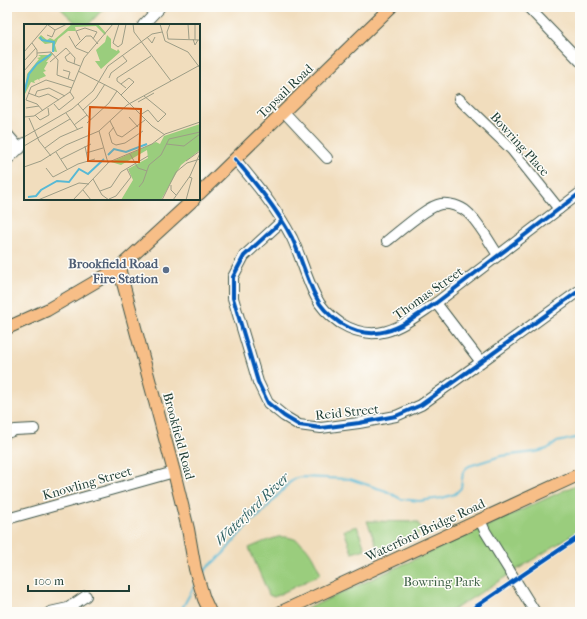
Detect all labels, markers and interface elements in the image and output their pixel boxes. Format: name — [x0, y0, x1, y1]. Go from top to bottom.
inset map — [24, 24, 200, 200]
street label: Topsail Road — [254, 60, 316, 121]
street label: Bowring Place — [487, 109, 553, 179]
place label: Brookfield Road Fire Station — [68, 256, 159, 286]
street label: Thomas Street — [390, 263, 466, 323]
marker: Brookfield Road Fire Station — [161, 265, 171, 275]
street label: Brookfield Road — [160, 391, 198, 482]
street label: Reid Street — [315, 401, 380, 423]
street label: Knowling Street — [41, 463, 134, 503]
water label: Waterford River — [211, 468, 294, 549]
street label: Waterford Bridge Road — [362, 495, 488, 565]
scale bar — [28, 567, 129, 593]
text: 100 m — [34, 574, 64, 588]
park label: Bowring Park — [404, 574, 481, 589]

